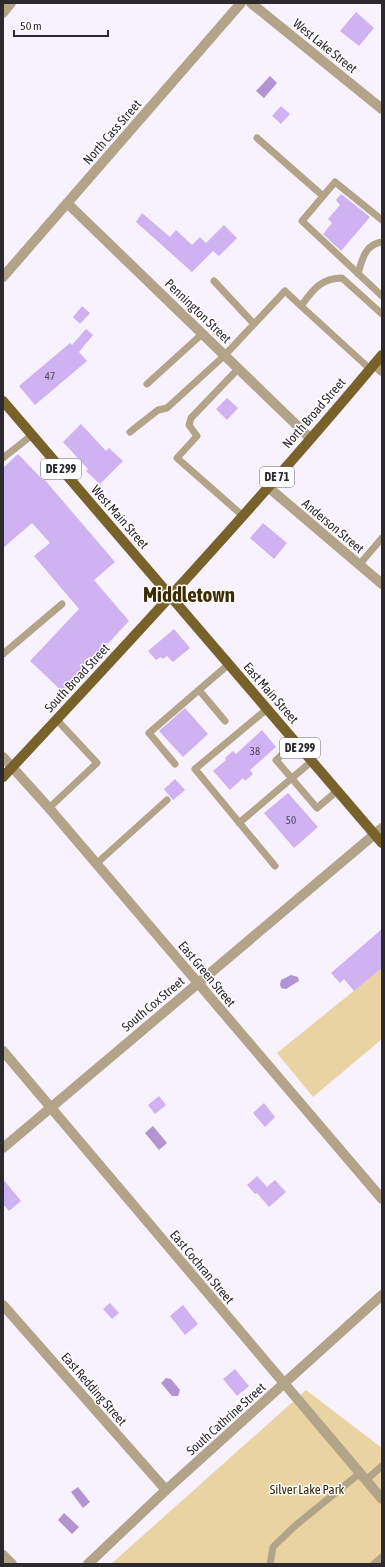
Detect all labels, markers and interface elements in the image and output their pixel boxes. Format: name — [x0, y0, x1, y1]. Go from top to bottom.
scale bar — [14, 12, 108, 38]
street label: West Lake Street — [290, 16, 360, 76]
text: 50 m — [20, 19, 42, 33]
street label: North Cass Street — [80, 96, 144, 167]
street label: Pennington Street — [162, 276, 234, 346]
house number: 47 — [45, 370, 55, 382]
street label: North Broad Street — [279, 375, 349, 451]
road number: DE 299 — [41, 459, 81, 479]
road number: DE 71 — [260, 467, 294, 487]
street label: West Main Street — [88, 482, 152, 552]
street label: Anderson Street — [299, 496, 367, 556]
district label: Middletown — [143, 582, 235, 606]
street label: South Broad Street — [41, 640, 113, 715]
street label: East Main Street — [240, 659, 302, 727]
road number: DE 299 — [280, 738, 320, 758]
house number: 38 — [250, 745, 260, 757]
house number: 50 — [286, 814, 296, 826]
street label: East Green Street — [175, 938, 239, 1010]
street label: South Cox Street — [119, 973, 188, 1035]
street label: East Cochran Street — [167, 1227, 237, 1307]
street label: East Redding Street — [58, 1350, 130, 1429]
street label: South Cathrine Street — [183, 1379, 269, 1458]
park label: Silver Lake Park — [270, 1482, 344, 1497]

